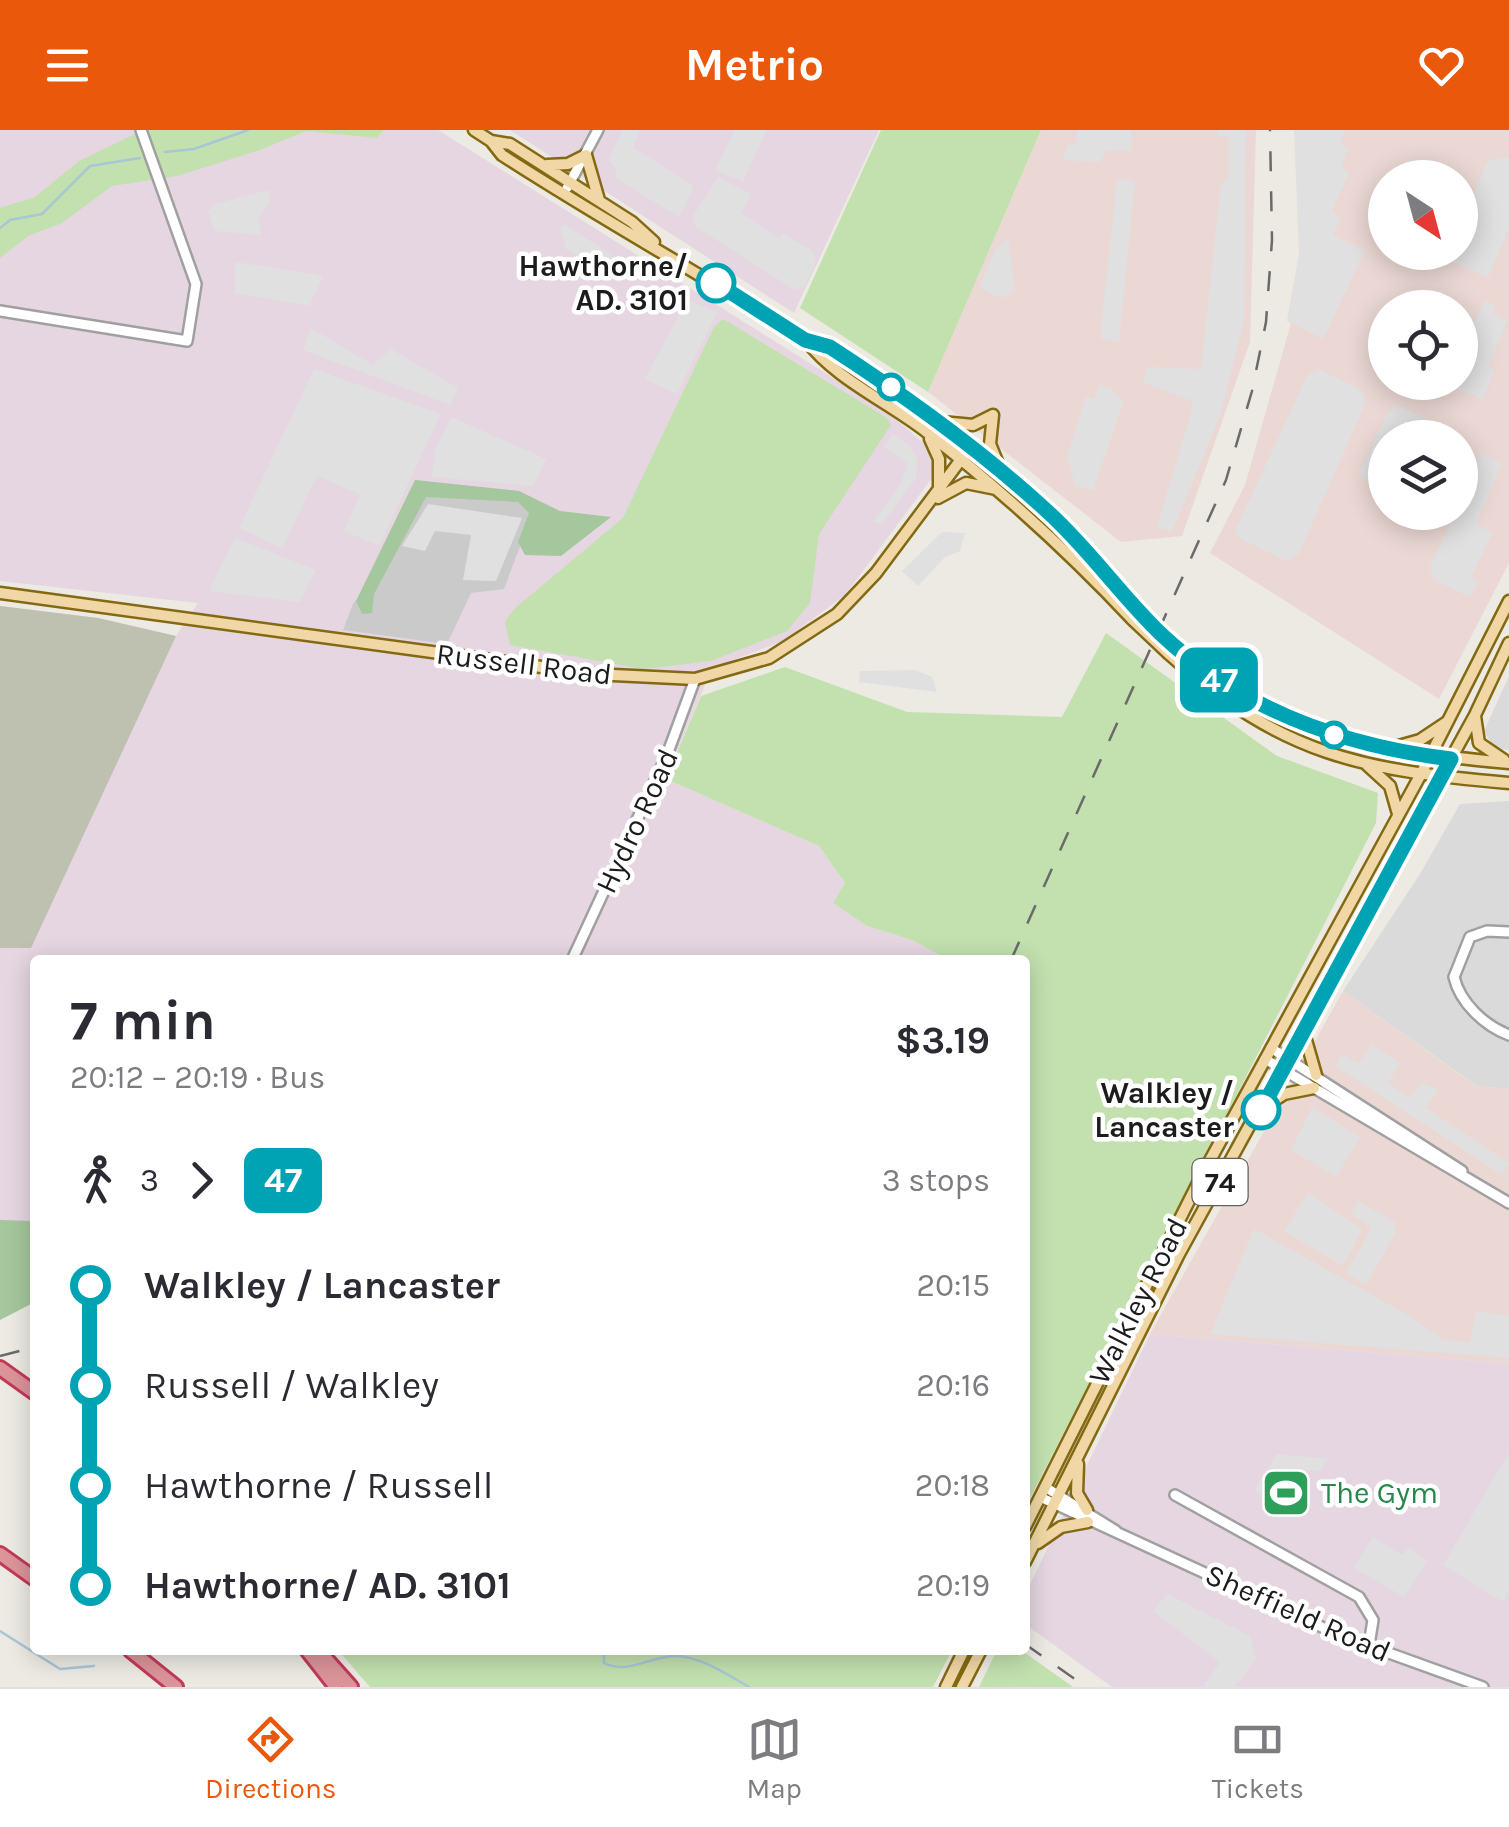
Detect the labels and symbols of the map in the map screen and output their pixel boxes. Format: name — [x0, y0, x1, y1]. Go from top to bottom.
north arrow — [1368, 160, 1478, 270]
place label: Hawthorne/ AD. 3101 — [519, 248, 688, 318]
marker: Hawthorne/ AD. 3101 — [697, 264, 735, 302]
unlabelled marker — [878, 374, 904, 400]
street label: Russell Road — [434, 635, 614, 693]
line badge: 47 — [1174, 648, 1264, 712]
unlabelled marker — [1321, 722, 1347, 748]
street label: Hydro Road — [588, 743, 686, 899]
place label: Walkley / Lancaster — [1094, 1075, 1234, 1145]
marker: Walkley / Lancaster — [1242, 1091, 1280, 1129]
road number: 74 — [1192, 1159, 1248, 1205]
street label: Walkley Road — [1081, 1212, 1195, 1390]
sports icon: The Gym — [1260, 1467, 1312, 1519]
place label: The Gym — [1321, 1475, 1438, 1511]
street label: Sheffield Road — [1200, 1556, 1396, 1670]

